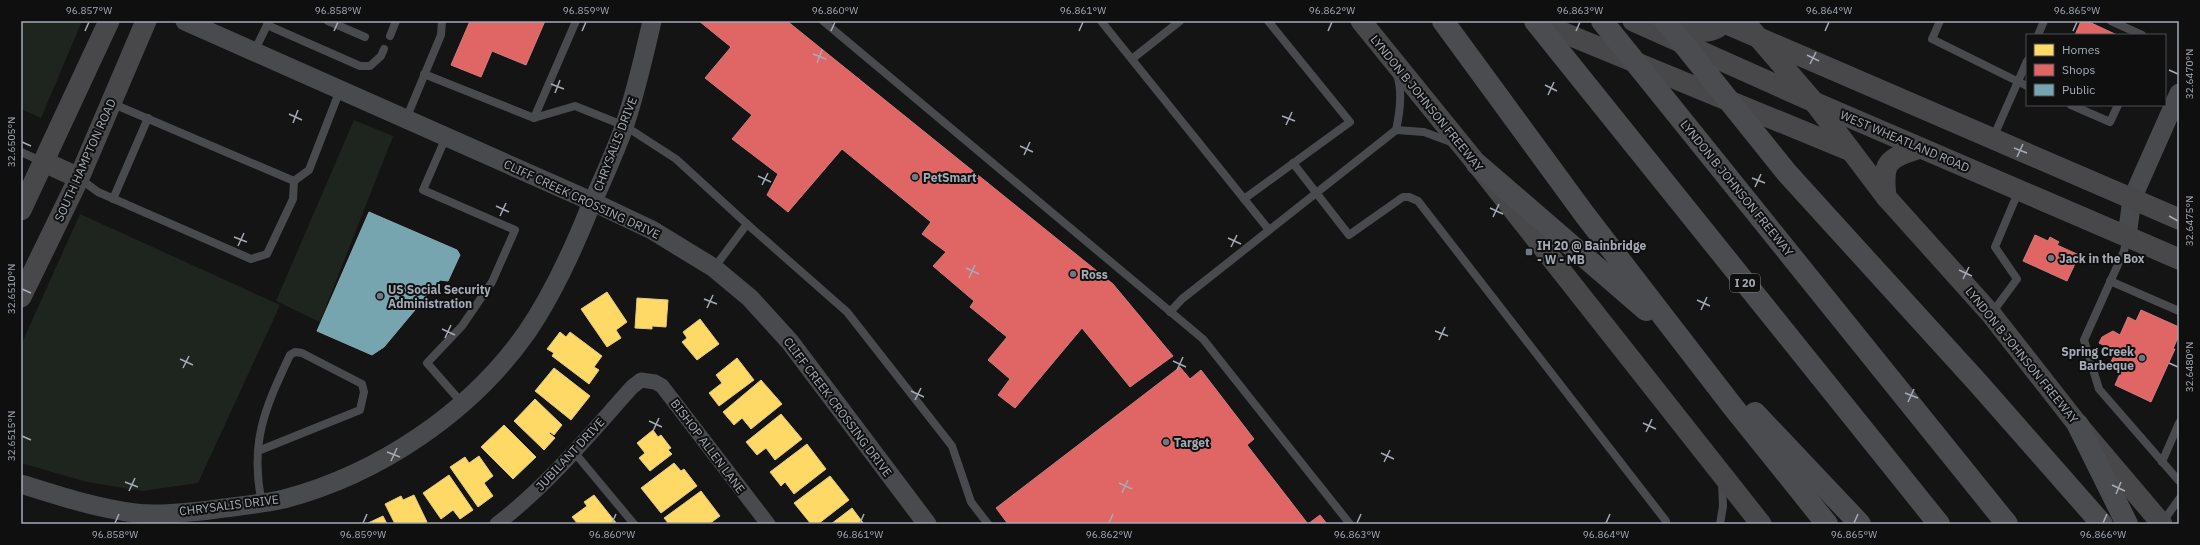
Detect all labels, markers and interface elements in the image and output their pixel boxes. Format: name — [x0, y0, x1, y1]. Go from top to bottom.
text: 96.857°W — [66, 4, 112, 17]
text: 96.858°W — [315, 4, 361, 17]
text: 96.859°W — [563, 4, 609, 17]
text: 96.860°W — [812, 4, 858, 17]
text: 96.861°W — [1060, 4, 1106, 17]
text: 96.862°W — [1309, 4, 1355, 17]
text: 96.863°W — [1557, 4, 1603, 17]
text: 96.864°W — [1806, 4, 1852, 17]
text: 96.865°W — [2054, 4, 2100, 17]
street label: LYNDON B JOHNSON FREEWAY — [1367, 32, 1487, 174]
legend — [2026, 34, 2166, 106]
text: Homes — [2062, 42, 2100, 57]
text: 32.6470°N — [2183, 49, 2196, 99]
text: Shops — [2062, 62, 2095, 77]
text: Public — [2062, 82, 2095, 97]
street label: CHRYSALIS DRIVE — [590, 95, 640, 193]
street label: SOUTH HAMPTON ROAD — [51, 96, 119, 224]
street label: WEST WHEATLAND ROAD — [1838, 107, 1972, 175]
text: 32.6505°N — [5, 117, 18, 167]
street label: LYNDON B JOHNSON FREEWAY — [1677, 117, 1797, 259]
street label: CLIFF CREEK CROSSING DRIVE — [501, 156, 663, 242]
place label: PetSmart — [923, 170, 977, 185]
marker: PetSmart — [910, 172, 920, 182]
text: 32.6475°N — [2183, 196, 2196, 246]
place label: IH 20 @ Bainbridge - W - MB — [1537, 238, 1646, 267]
marker: IH 20 @ Bainbridge - W - MB — [1524, 247, 1534, 257]
place label: Jack in the Box — [2059, 251, 2145, 266]
marker: Jack in the Box — [2046, 253, 2056, 263]
text: 32.6510°N — [5, 264, 18, 314]
place label: Ross — [1081, 267, 1108, 282]
marker: Ross — [1068, 269, 1078, 279]
road number: I 20 — [1730, 274, 1760, 292]
place label: US Social Security Administration — [388, 282, 491, 311]
street label: LYNDON B JOHNSON FREEWAY — [1962, 284, 2082, 426]
marker: US Social Security Administration — [375, 291, 385, 301]
street label: CLIFF CREEK CROSSING DRIVE — [781, 334, 895, 480]
text: 32.6480°N — [2183, 342, 2196, 392]
place label: Spring Creek Barbeque — [2061, 344, 2134, 373]
marker: Spring Creek Barbeque — [2137, 353, 2147, 363]
street label: BISHOP ALLEN LANE — [668, 396, 748, 496]
text: 32.6515°N — [5, 411, 18, 461]
street label: JUBILANT DRIVE — [533, 415, 607, 493]
place label: Target — [1174, 435, 1210, 450]
marker: Target — [1161, 437, 1171, 447]
street label: CHRYSALIS DRIVE — [178, 491, 280, 519]
text: 96.858°W — [92, 528, 138, 541]
text: 96.859°W — [340, 528, 386, 541]
text: 96.860°W — [589, 528, 635, 541]
text: 96.861°W — [837, 528, 883, 541]
text: 96.862°W — [1086, 528, 1132, 541]
text: 96.863°W — [1334, 528, 1380, 541]
text: 96.864°W — [1583, 528, 1629, 541]
text: 96.865°W — [1831, 528, 1877, 541]
text: 96.866°W — [2080, 528, 2126, 541]

